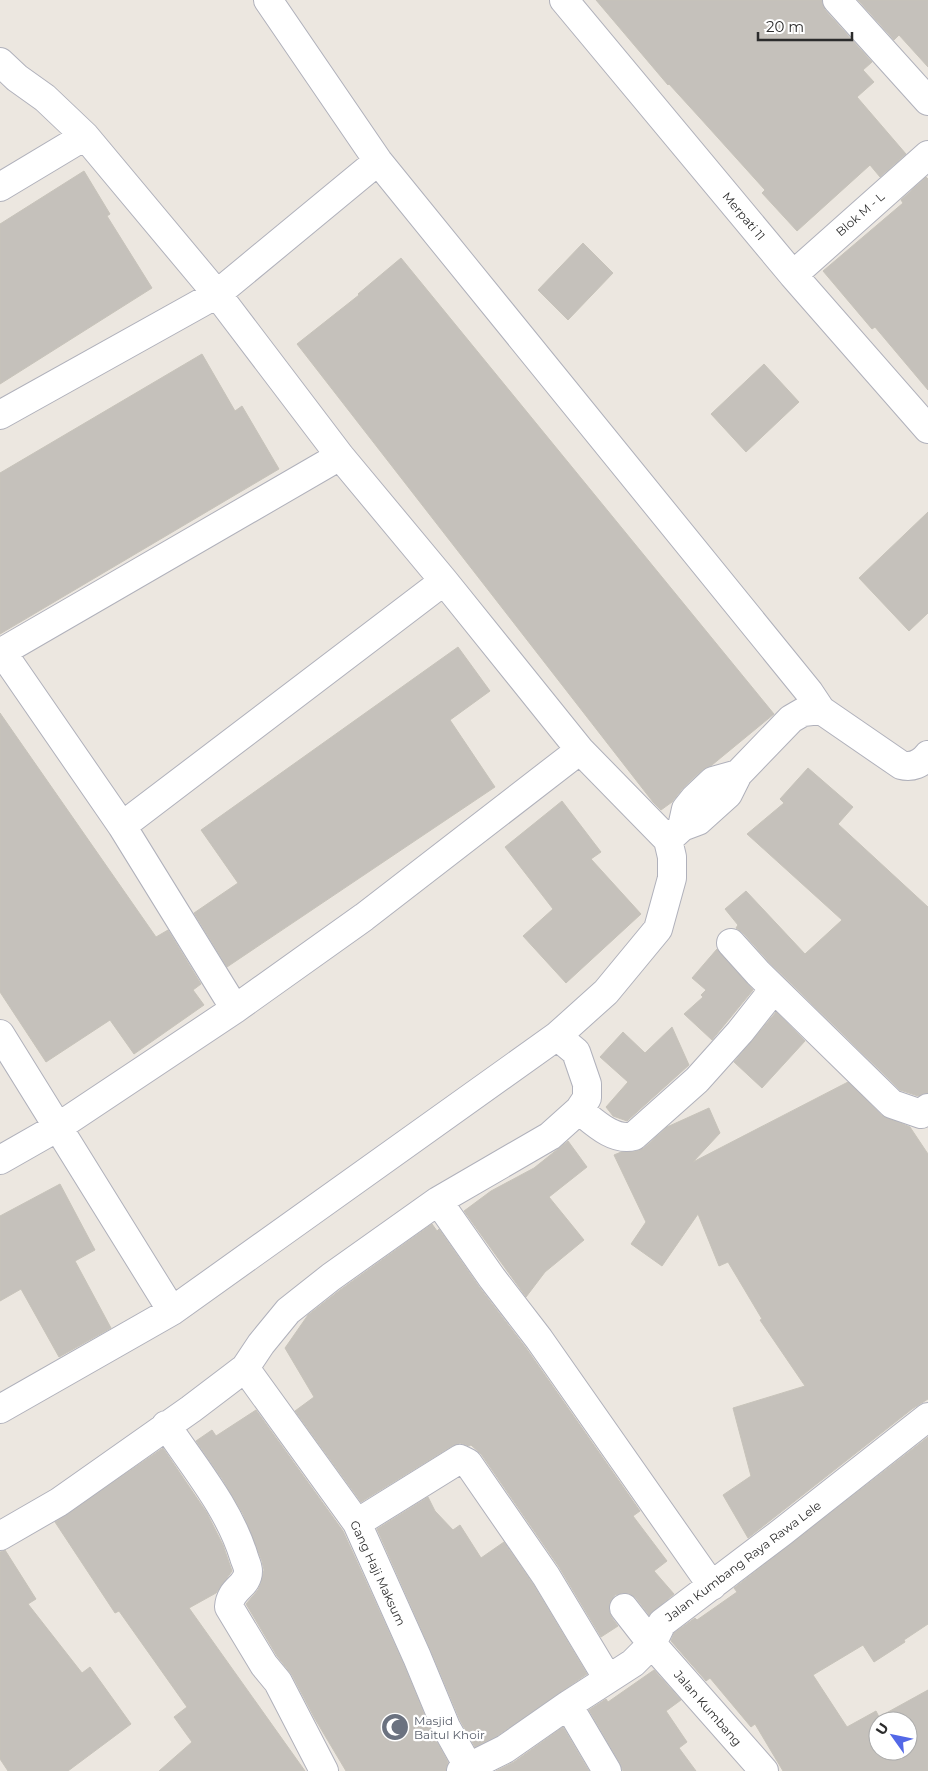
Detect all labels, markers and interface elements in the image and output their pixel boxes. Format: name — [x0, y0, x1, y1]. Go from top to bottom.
scale bar — [758, 10, 852, 42]
text: 20 m — [766, 17, 804, 36]
street label: Merpati 11 — [719, 189, 769, 243]
street label: Blok M - L — [833, 189, 887, 239]
street label: Jalan Kumbang Raya Rawa Lele — [661, 1497, 824, 1625]
street label: Gang Haji Maksum — [347, 1518, 409, 1628]
street label: Jalan Kumbang — [670, 1666, 745, 1749]
north arrow — [868, 1711, 918, 1761]
mosque icon: Masjid Baitul Khoir — [380, 1712, 410, 1742]
place label: Masjid Baitul Khoir — [414, 1713, 485, 1742]
text: U — [872, 1719, 893, 1738]

